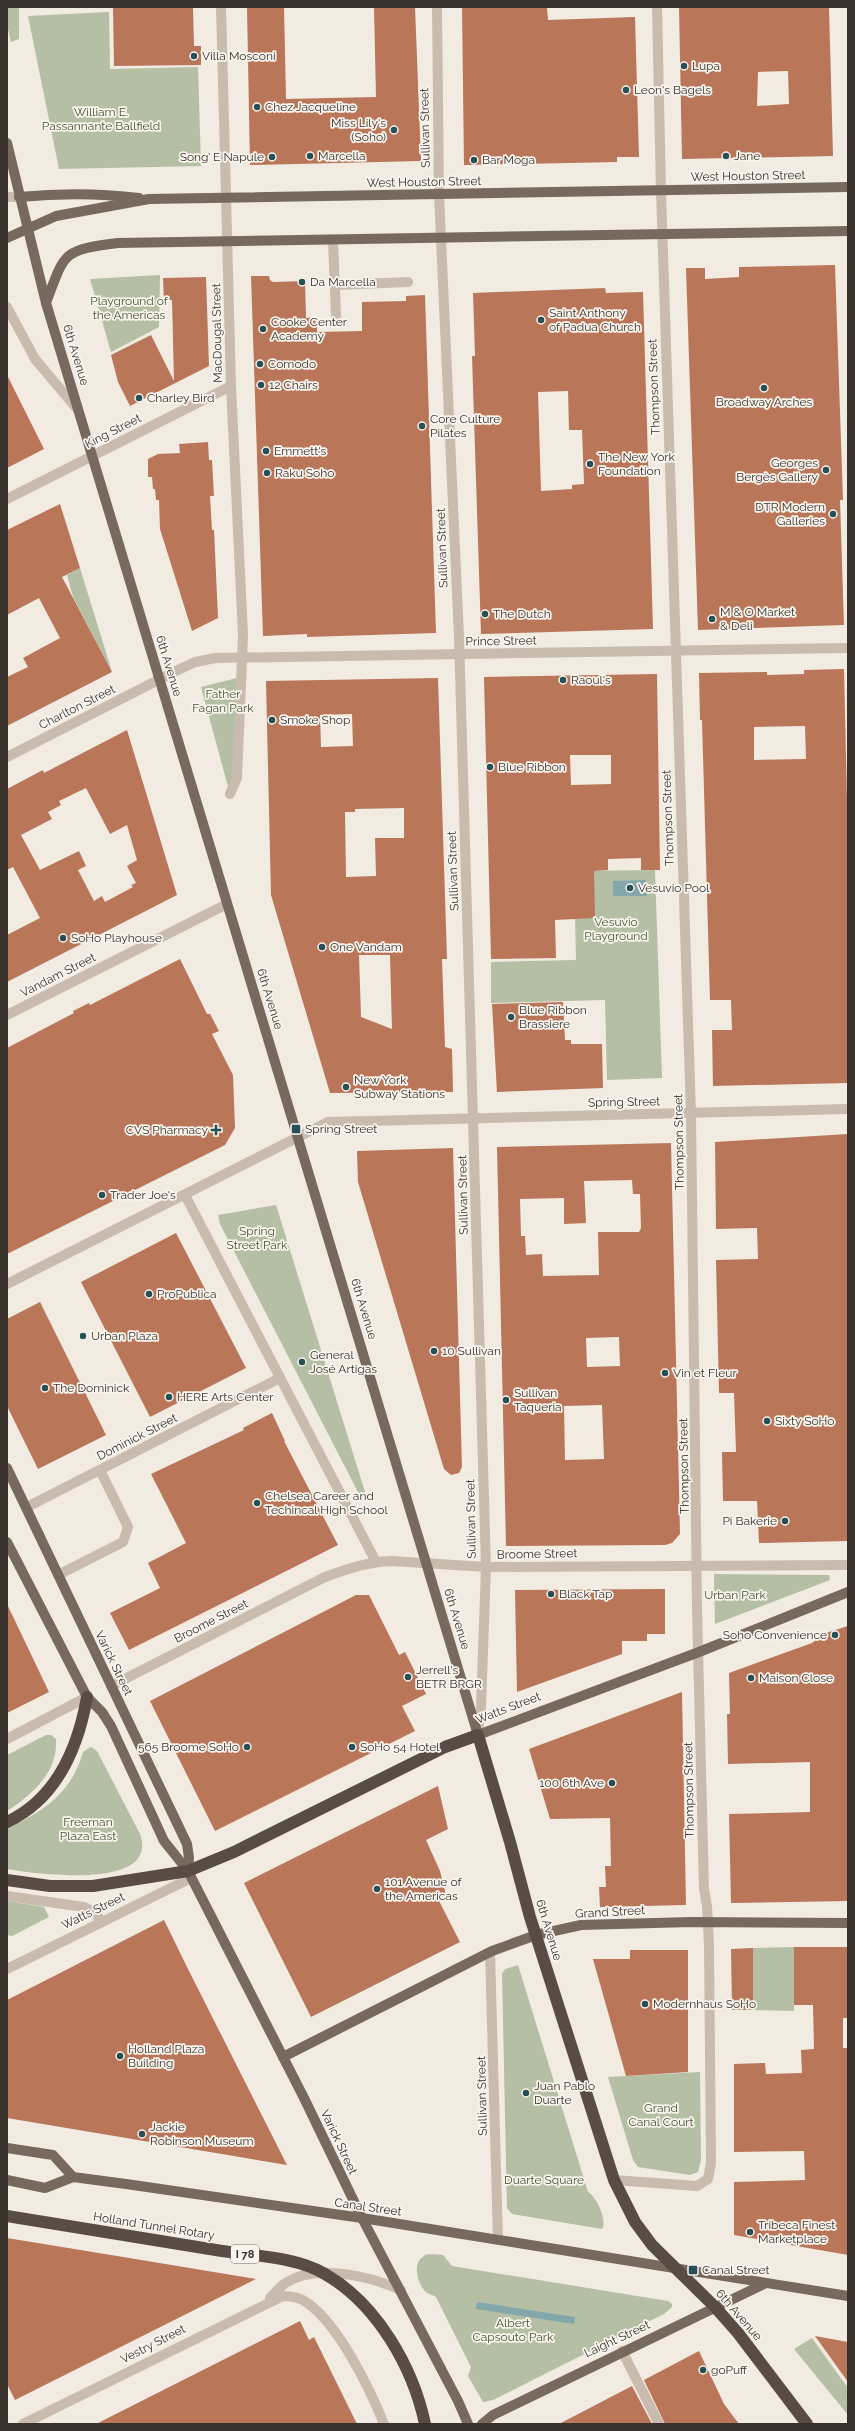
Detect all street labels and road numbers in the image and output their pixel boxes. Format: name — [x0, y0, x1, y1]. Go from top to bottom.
street label: Sullivan Street — [417, 88, 433, 168]
street label: West Houston Street — [690, 168, 806, 184]
street label: West Houston Street — [366, 174, 482, 190]
street label: MacDougal Street — [209, 283, 225, 383]
street label: 6th Avenue — [60, 323, 92, 387]
street label: Thompson Street — [645, 339, 663, 435]
street label: King Street — [83, 411, 143, 451]
street label: Sullivan Street — [434, 508, 450, 588]
street label: Prince Street — [465, 633, 537, 649]
street label: 6th Avenue — [153, 634, 185, 698]
street label: Charlton Street — [37, 682, 117, 732]
street label: Thompson Street — [659, 770, 677, 866]
street label: Sullivan Street — [445, 831, 461, 911]
street label: Vandam Street — [18, 950, 98, 1000]
street label: 6th Avenue — [254, 967, 286, 1031]
street label: Spring Street — [588, 1094, 660, 1110]
street label: Thompson Street — [671, 1094, 687, 1190]
street label: Sullivan Street — [455, 1155, 471, 1235]
street label: 6th Avenue — [348, 1277, 380, 1341]
street label: Dominick Street — [94, 1411, 180, 1463]
street label: Thompson Street — [676, 1418, 692, 1514]
street label: Sullivan Street — [463, 1479, 479, 1559]
street label: Broome Street — [497, 1546, 577, 1562]
street label: 6th Avenue — [441, 1587, 473, 1651]
street label: Broome Street — [172, 1596, 250, 1646]
street label: Varick Street — [92, 1628, 136, 1698]
street label: Watts Street — [473, 1689, 543, 1727]
street label: Thompson Street — [681, 1742, 697, 1838]
street label: Watts Street — [59, 1890, 127, 1932]
street label: 6th Avenue — [533, 1898, 565, 1962]
street label: Grand Street — [575, 1903, 645, 1921]
street label: Sullivan Street — [474, 2056, 490, 2136]
street label: Varick Street — [318, 2107, 360, 2177]
street label: Canal Street — [334, 2195, 402, 2219]
street label: Holland Tunnel Rotary — [92, 2210, 216, 2243]
road number: I 78 — [231, 2245, 259, 2263]
street label: 6th Avenue — [713, 2287, 765, 2343]
street label: Laight Street — [582, 2318, 652, 2360]
street label: Vestry Street — [118, 2322, 188, 2366]

